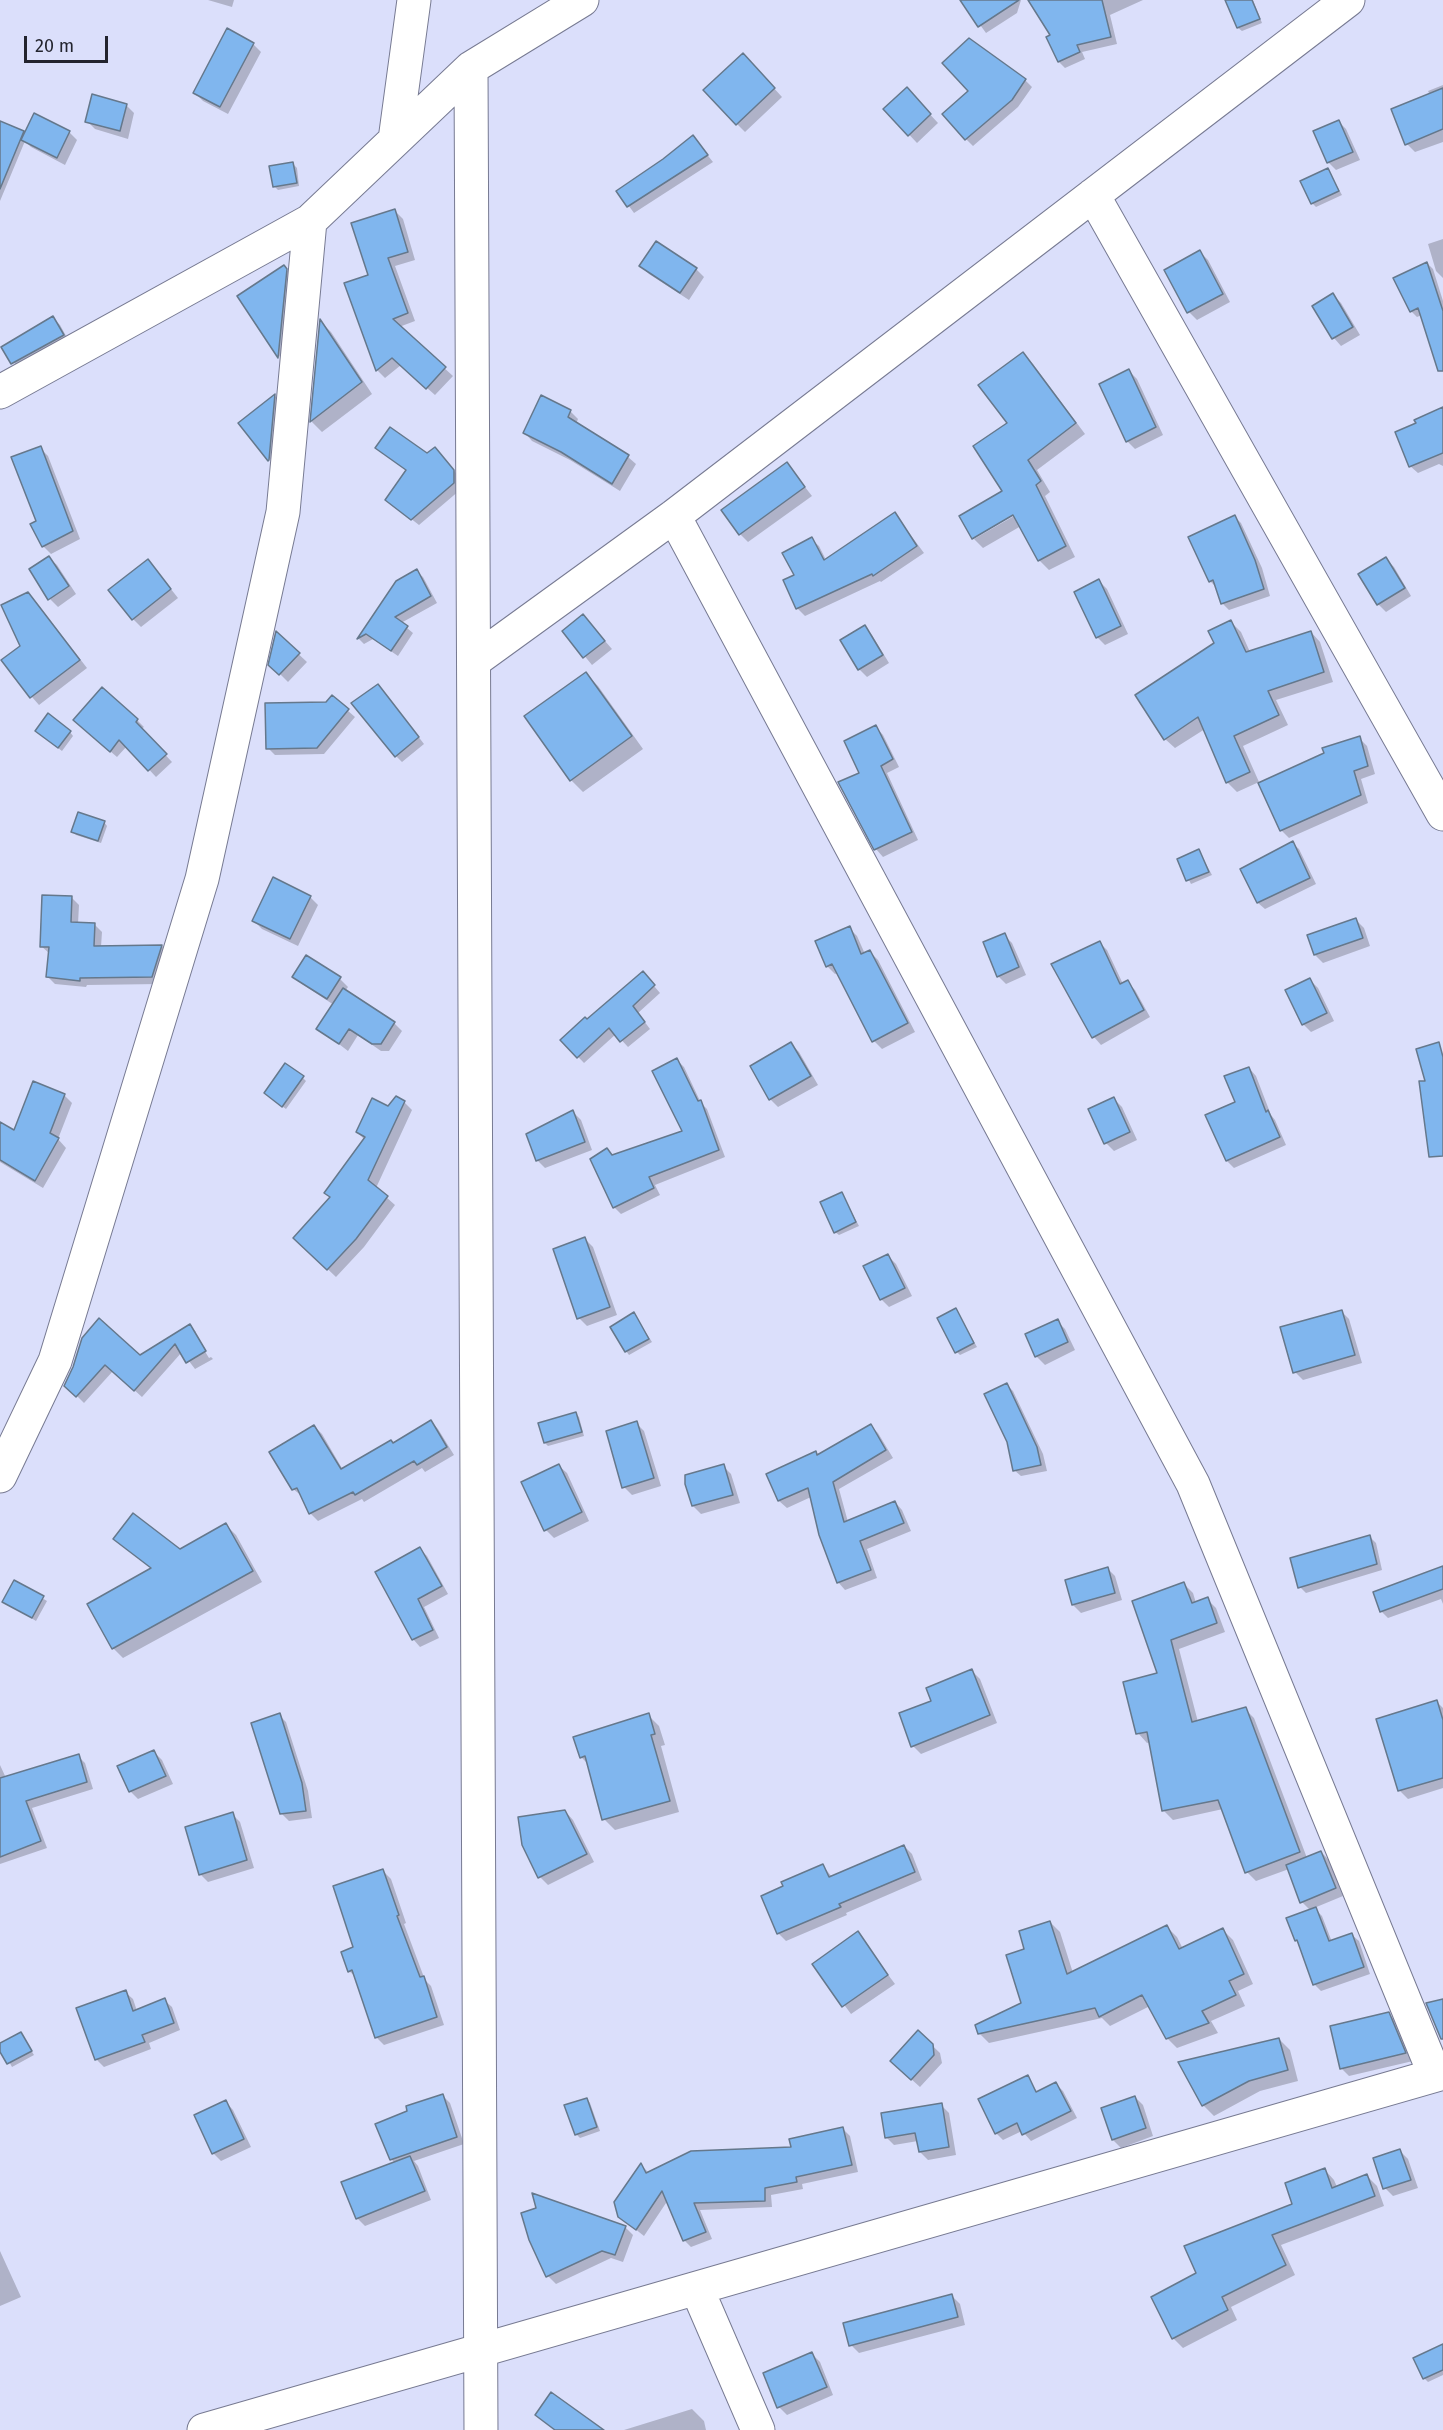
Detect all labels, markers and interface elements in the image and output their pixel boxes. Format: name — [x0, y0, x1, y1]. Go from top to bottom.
scale bar — [27, 24, 111, 62]
text: 20 m — [35, 35, 74, 57]

